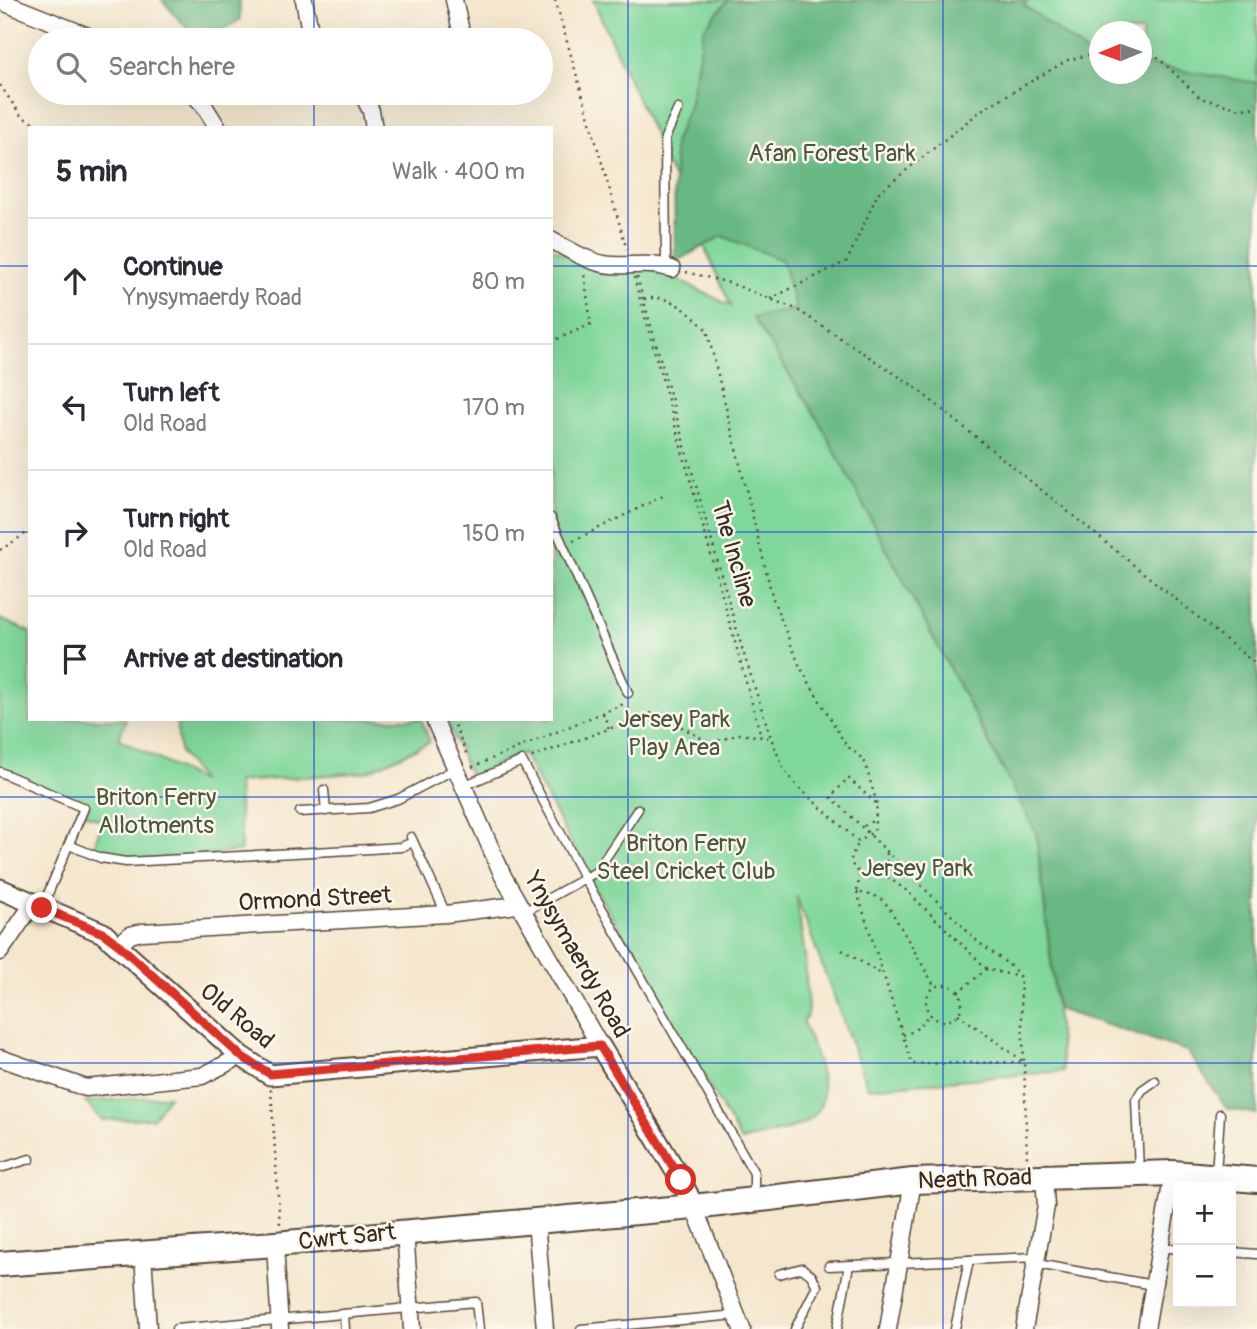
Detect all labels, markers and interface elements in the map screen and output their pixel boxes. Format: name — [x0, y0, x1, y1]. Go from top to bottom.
north arrow — [1089, 21, 1152, 84]
search box — [28, 28, 553, 105]
icon: search — [52, 48, 90, 86]
text: Search here — [108, 51, 235, 83]
park label: Afan Forest Park — [748, 139, 916, 168]
text: 5 min — [56, 153, 127, 190]
text: Walk · 400 m — [392, 157, 525, 186]
text: Continue — [123, 251, 223, 283]
icon: ahead — [56, 262, 94, 300]
text: 80 m — [472, 267, 525, 296]
text: Ynysymaerdy Road — [123, 283, 302, 312]
text: Turn left — [123, 377, 219, 409]
icon: left — [56, 388, 94, 426]
text: 170 m — [463, 393, 525, 422]
text: Old Road — [123, 409, 207, 438]
street label: The Incline — [705, 497, 763, 611]
text: Turn right — [123, 503, 229, 535]
icon: right — [56, 514, 94, 552]
text: 150 m — [462, 519, 525, 548]
text: Old Road — [123, 535, 207, 564]
icon: arrive — [56, 640, 94, 678]
text: Arrive at destination — [123, 643, 343, 675]
park label: Jersey Park Play Area — [618, 705, 730, 762]
park label: Briton Ferry Allotments — [96, 783, 216, 840]
park label: Briton Ferry Steel Cricket Club — [596, 829, 776, 886]
park label: Jersey Park — [861, 854, 973, 883]
street label: Ynysymaerdy Road — [517, 866, 636, 1043]
street label: Ormond Street — [238, 880, 393, 917]
route end — [26, 892, 57, 923]
street label: Old Road — [194, 977, 280, 1055]
street label: Neath Road — [917, 1163, 1033, 1195]
route start — [665, 1164, 696, 1195]
map controls — [1173, 1182, 1236, 1308]
button: + — [1173, 1182, 1236, 1245]
street label: Cwrt Sart — [297, 1217, 397, 1257]
button: − — [1173, 1245, 1236, 1308]

